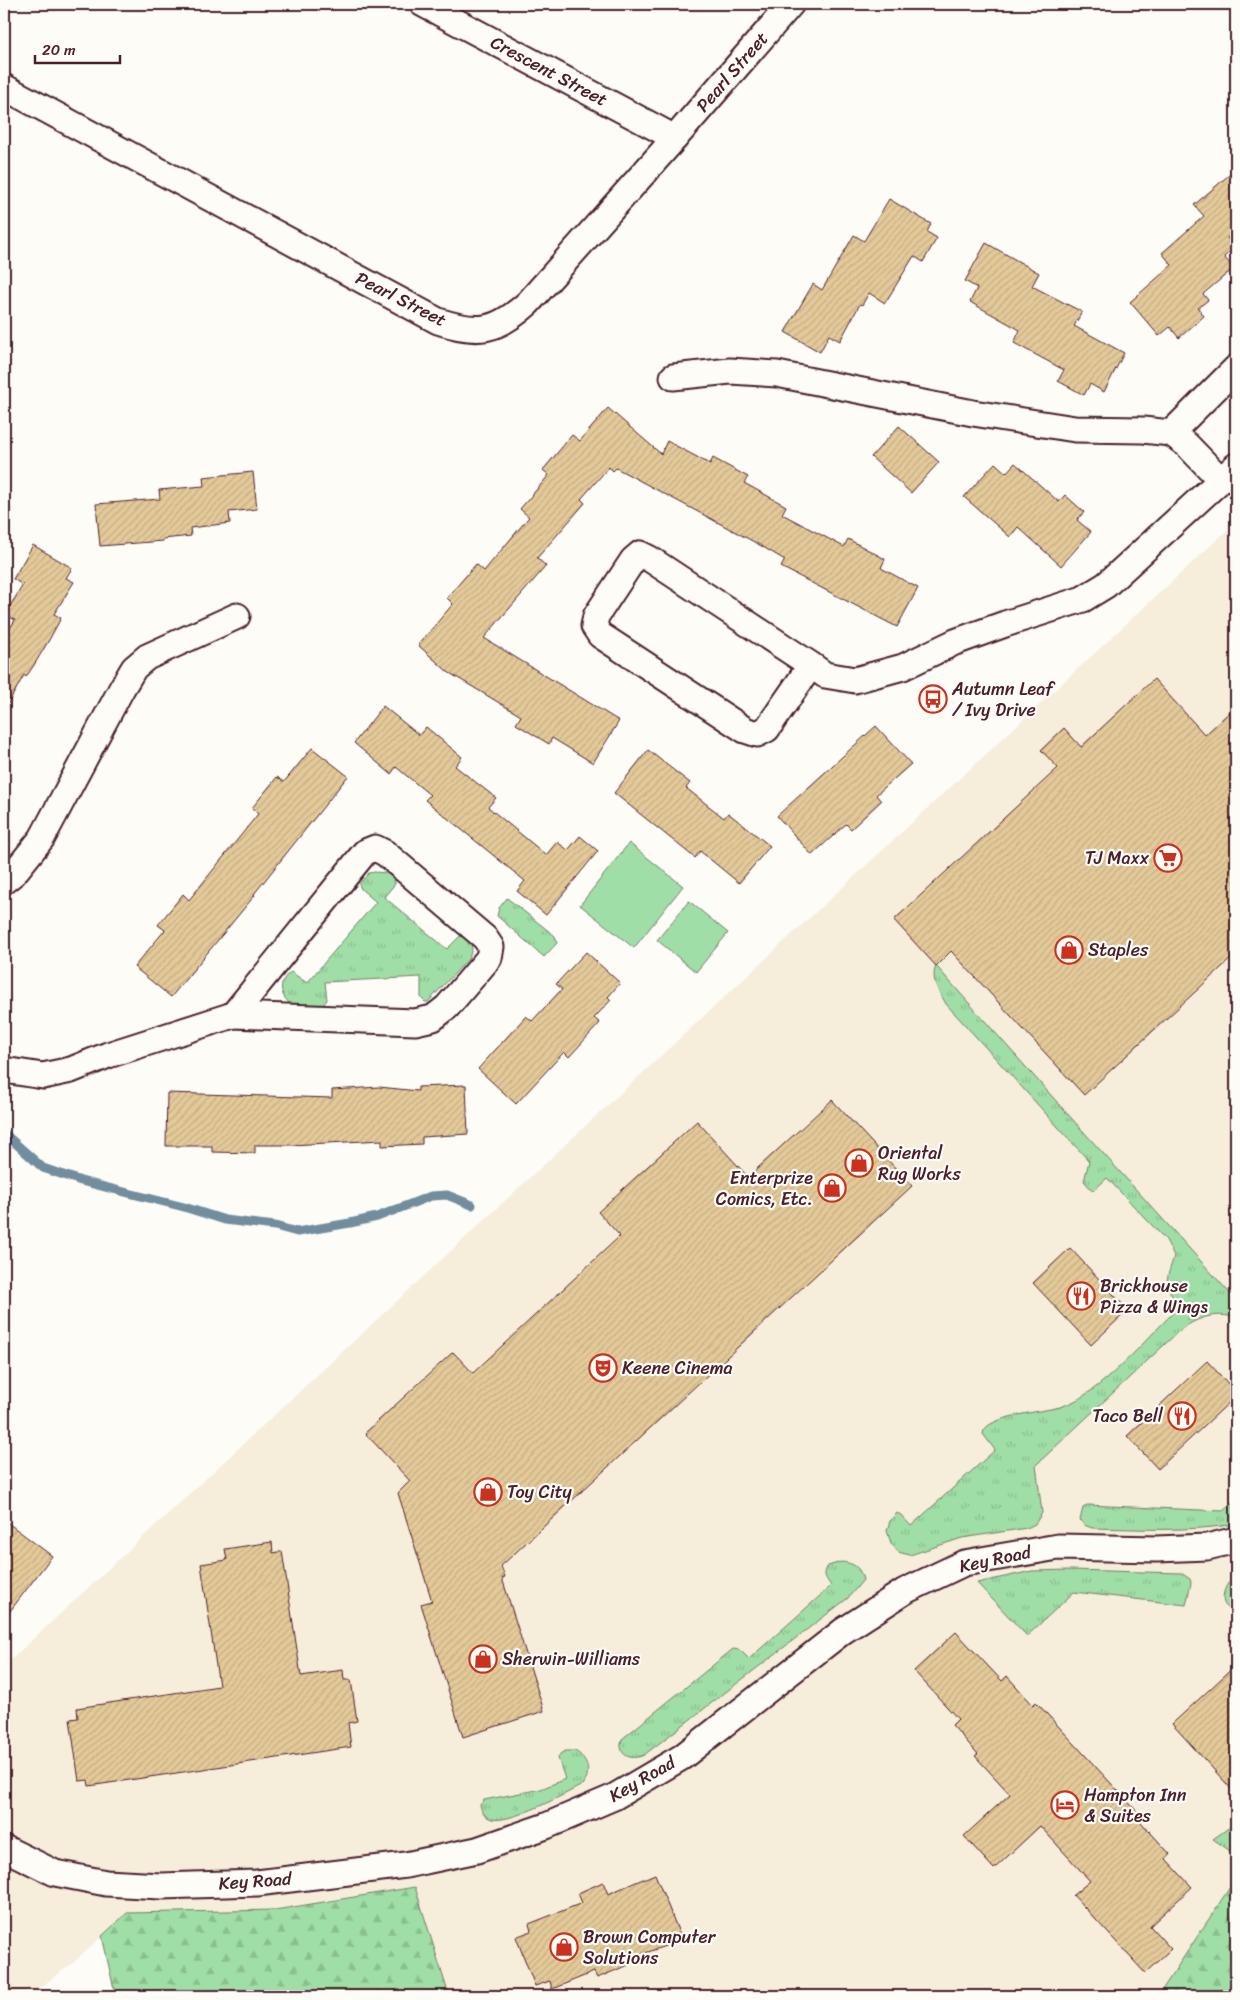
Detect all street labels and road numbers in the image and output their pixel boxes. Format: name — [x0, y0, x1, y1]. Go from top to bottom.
street label: Pearl Street — [688, 24, 777, 120]
street label: Crescent Street — [485, 27, 614, 115]
street label: Pearl Street — [350, 262, 452, 336]
street label: Key Road — [956, 1535, 1035, 1582]
street label: Key Road — [602, 1746, 683, 1811]
street label: Key Road — [218, 1862, 294, 1900]

